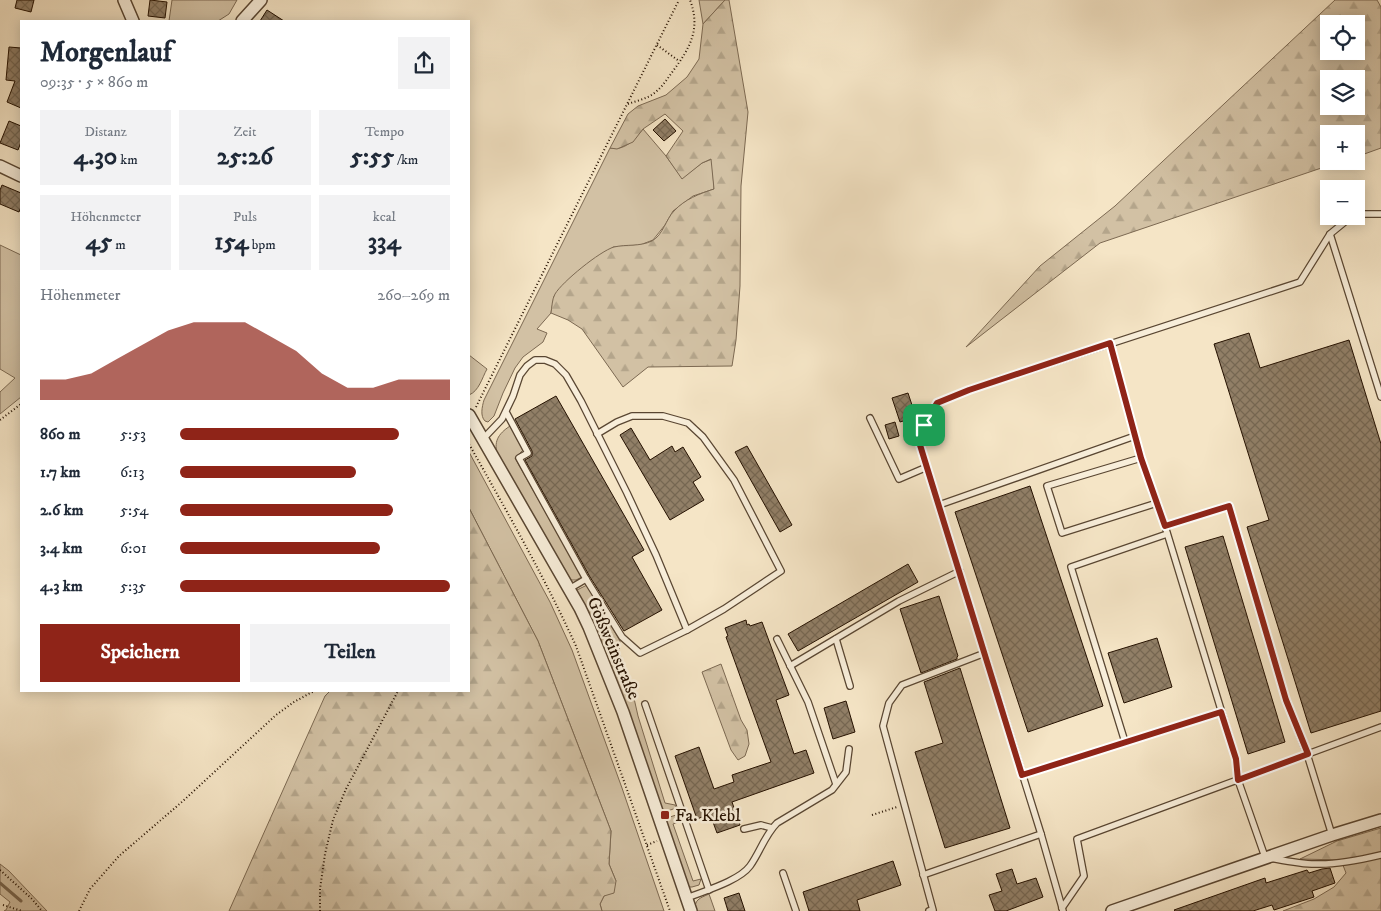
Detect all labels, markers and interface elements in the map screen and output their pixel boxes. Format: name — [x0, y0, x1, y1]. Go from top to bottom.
map controls — [1320, 15, 1365, 225]
button: locate — [1320, 15, 1365, 60]
text: Morgenlauf — [40, 35, 172, 70]
button: share — [398, 37, 450, 89]
button: layers — [1320, 70, 1365, 115]
text: 09:35 · 5 × 860 m — [40, 72, 148, 92]
text: Distanz — [84, 123, 127, 141]
text: Zeit — [234, 123, 256, 141]
text: Tempo — [365, 123, 404, 141]
button: + — [1320, 125, 1365, 170]
text: 4.30 — [74, 141, 117, 172]
text: 25:26 — [217, 141, 273, 172]
text: 5:55 — [350, 141, 394, 172]
text: km — [117, 151, 138, 169]
text: /km — [394, 151, 418, 169]
button: − — [1320, 180, 1365, 225]
text: Höhenmeter — [70, 208, 141, 226]
text: Puls — [233, 208, 257, 226]
text: kcal — [373, 208, 396, 226]
text: 45 — [86, 226, 112, 257]
text: 154 — [214, 226, 249, 257]
text: 334 — [368, 226, 401, 257]
text: m — [112, 236, 126, 254]
text: bpm — [249, 236, 276, 254]
text: Höhenmeter — [40, 285, 121, 305]
text: 260–269 m — [377, 285, 450, 305]
pin — [903, 404, 945, 446]
icon: arrive — [910, 411, 938, 439]
text: 860 m — [40, 424, 80, 444]
text: 5:53 — [120, 424, 146, 444]
text: 1.7 km — [40, 462, 81, 482]
text: 6:13 — [120, 462, 144, 482]
text: 2.6 km — [40, 500, 84, 520]
text: 5:54 — [120, 500, 148, 520]
text: 3.4 km — [40, 538, 83, 558]
text: 6:01 — [120, 538, 147, 558]
text: 4.3 km — [40, 576, 83, 596]
text: 5:35 — [120, 576, 146, 596]
street label: Gößweinstraße — [582, 594, 645, 703]
button: Speichern — [40, 624, 240, 682]
button: Teilen — [250, 624, 450, 682]
place label: Fa. Klebl — [675, 805, 741, 827]
marker: Fa. Klebl — [659, 809, 671, 821]

